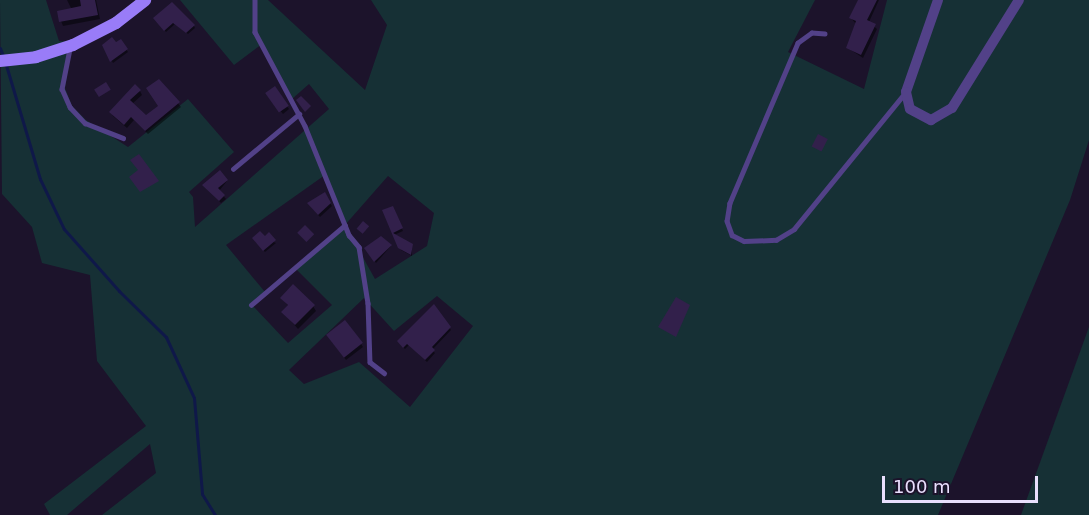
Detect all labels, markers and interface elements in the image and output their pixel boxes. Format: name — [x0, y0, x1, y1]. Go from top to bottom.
scale bar — [885, 464, 1041, 502]
text: 100 m — [893, 476, 951, 497]

